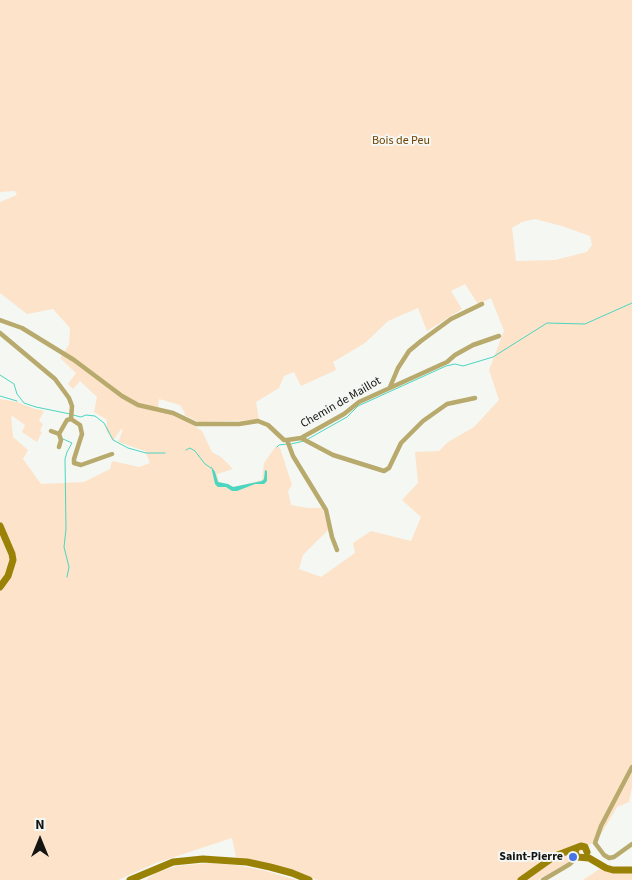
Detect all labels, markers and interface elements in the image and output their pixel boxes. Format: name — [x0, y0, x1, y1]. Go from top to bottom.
park label: Bois de Peu — [372, 134, 430, 148]
street label: Chemin de Maillot — [298, 374, 384, 432]
north arrow — [15, 815, 65, 865]
text: N — [35, 815, 45, 835]
place label: Saint-Pierre — [499, 850, 563, 864]
marker: Saint-Pierre — [567, 851, 579, 863]

